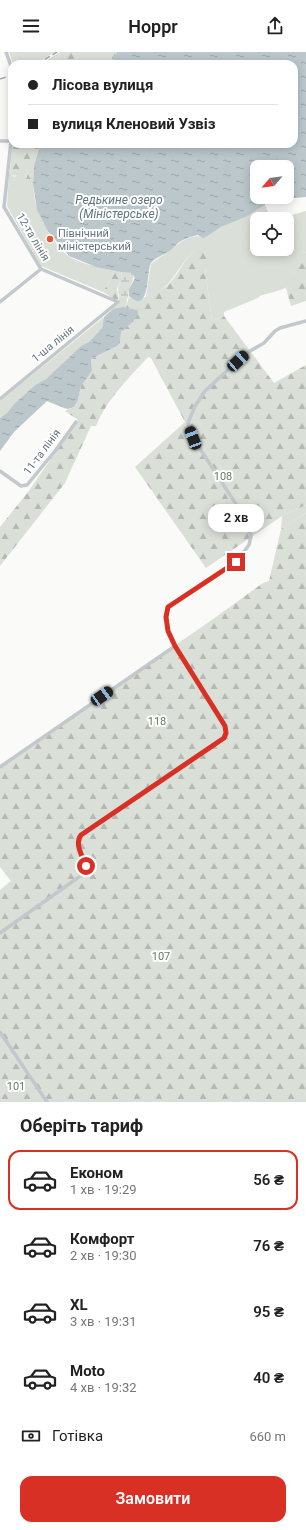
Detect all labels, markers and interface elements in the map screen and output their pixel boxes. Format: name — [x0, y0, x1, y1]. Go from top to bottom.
icon: menu — [20, 15, 42, 37]
icon: share — [264, 15, 286, 37]
text: Hoppr — [128, 16, 178, 37]
text: Лісова вулиця — [52, 76, 153, 94]
text: вулиця Кленовий Узвіз — [52, 115, 216, 133]
north arrow — [250, 160, 294, 204]
map controls — [250, 160, 294, 256]
water label: Редькине озеро (Міністерське) — [75, 193, 163, 221]
street label: 12-та лінія — [14, 211, 52, 263]
button: locate — [250, 212, 294, 256]
place label: Північний міністерський — [58, 227, 131, 253]
marker: Північний міністерський — [45, 234, 55, 244]
street label: 1-ша лінія — [29, 323, 77, 365]
car — [225, 349, 251, 373]
car — [183, 425, 203, 451]
street label: 11-та лінія — [21, 427, 63, 477]
park label: 108 — [214, 470, 232, 483]
callout: 2 хв — [208, 504, 264, 532]
text: 2 хв — [224, 510, 248, 525]
route end — [227, 553, 245, 571]
car — [89, 684, 115, 708]
park label: 118 — [148, 715, 166, 728]
route start — [77, 857, 95, 875]
park label: 107 — [152, 950, 170, 963]
park label: 101 — [7, 1080, 25, 1093]
text: Оберіть тариф — [20, 1115, 143, 1136]
icon: car — [22, 1162, 58, 1198]
text: Економ — [70, 1164, 123, 1182]
text: 56 ₴ — [253, 1171, 284, 1189]
text: 1 хв · 19:29 — [70, 1182, 137, 1197]
icon: car — [22, 1228, 58, 1264]
text: Комфорт — [70, 1230, 134, 1248]
text: 76 ₴ — [253, 1237, 284, 1255]
text: 2 хв · 19:30 — [70, 1248, 137, 1263]
icon: car — [22, 1294, 58, 1330]
text: XL — [70, 1296, 88, 1314]
text: 95 ₴ — [253, 1303, 284, 1321]
text: 3 хв · 19:31 — [70, 1314, 137, 1329]
icon: car — [22, 1360, 58, 1396]
text: Moto — [70, 1362, 105, 1380]
text: 40 ₴ — [253, 1369, 284, 1387]
text: 4 хв · 19:32 — [70, 1380, 137, 1395]
icon: cash — [20, 1425, 42, 1447]
text: Готівка — [52, 1427, 103, 1445]
text: 660 m — [249, 1429, 286, 1444]
button: Замовити — [20, 1476, 286, 1522]

